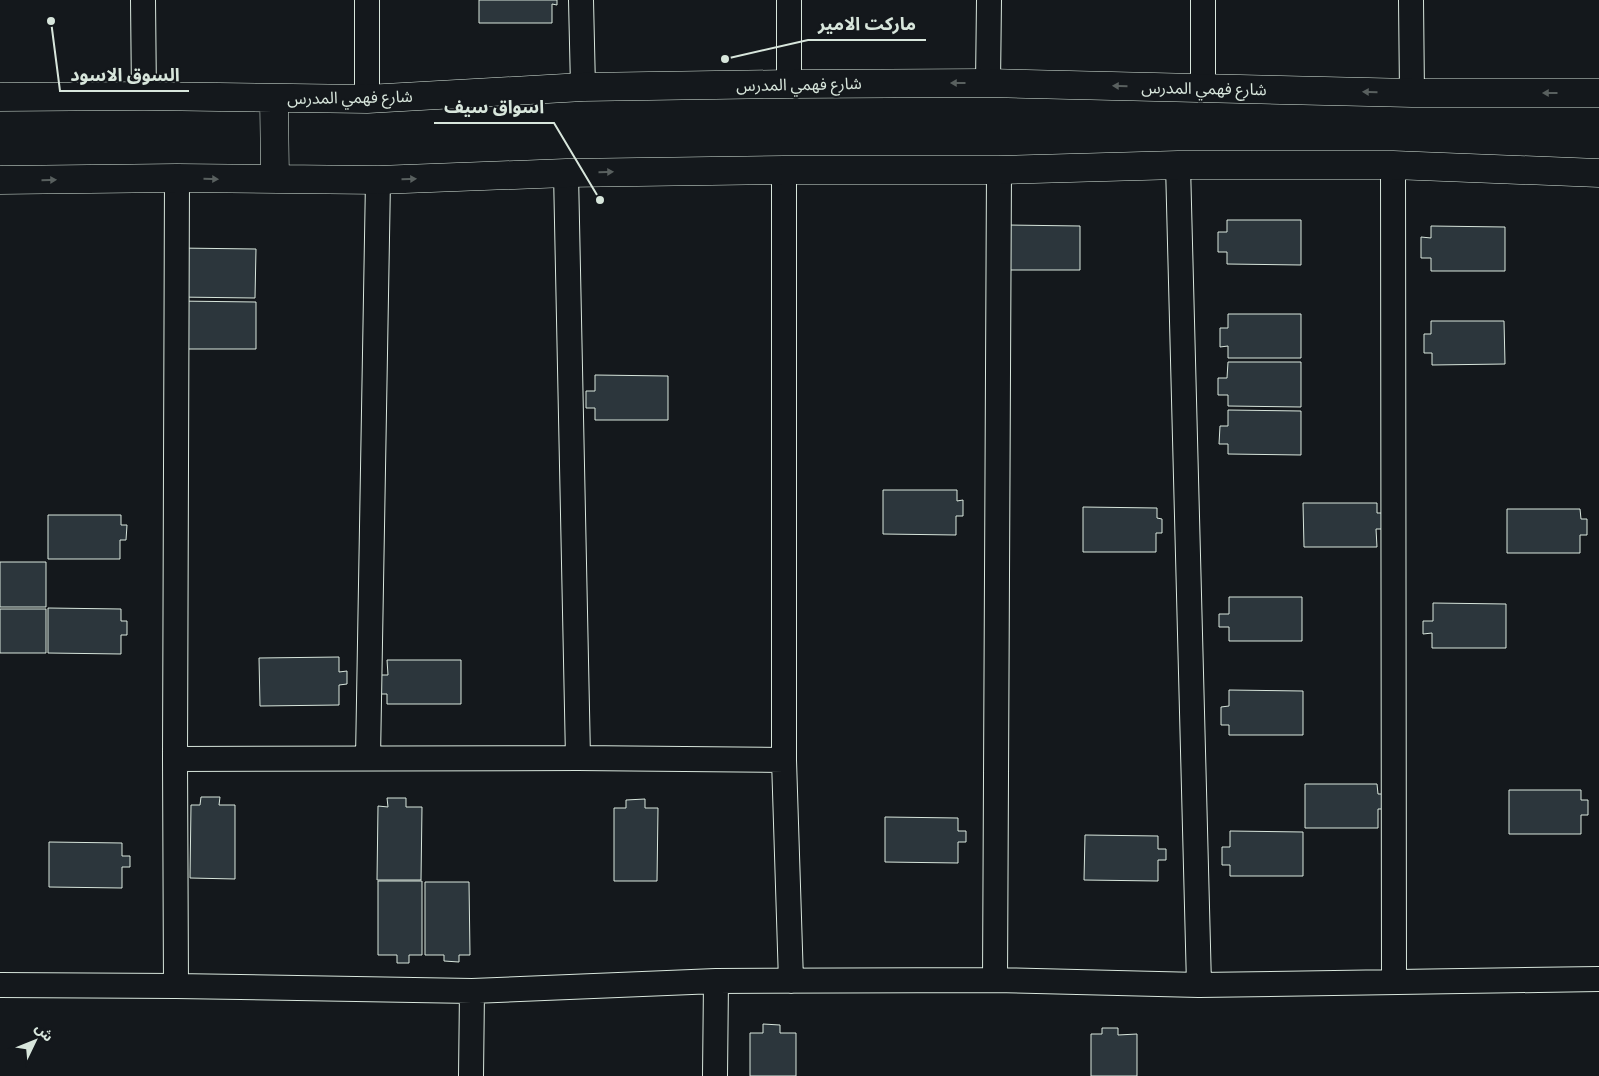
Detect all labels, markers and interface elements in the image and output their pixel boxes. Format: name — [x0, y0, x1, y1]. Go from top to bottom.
callout: ماركت الامير — [808, 7, 926, 40]
text: ماركت الامير — [817, 12, 916, 35]
callout: السوق الاسود — [60, 58, 189, 91]
text: السوق الاسود — [70, 63, 180, 86]
street label: شارع فهمي المدرس — [736, 73, 862, 98]
street label: شارع فهمي المدرس — [1141, 77, 1267, 102]
one-way arrow — [950, 79, 966, 87]
one-way arrow — [1112, 82, 1128, 90]
street label: شارع فهمي المدرس — [287, 86, 413, 111]
one-way arrow — [1362, 88, 1378, 96]
one-way arrow — [1542, 89, 1558, 97]
callout: اسواق سيف — [434, 90, 554, 123]
text: اسواق سيف — [444, 95, 544, 118]
one-way arrow — [598, 168, 614, 176]
one-way arrow — [41, 175, 57, 183]
one-way arrow — [203, 175, 219, 183]
one-way arrow — [401, 175, 417, 183]
north arrow — [10, 1016, 60, 1066]
text: ش — [31, 1019, 58, 1045]

